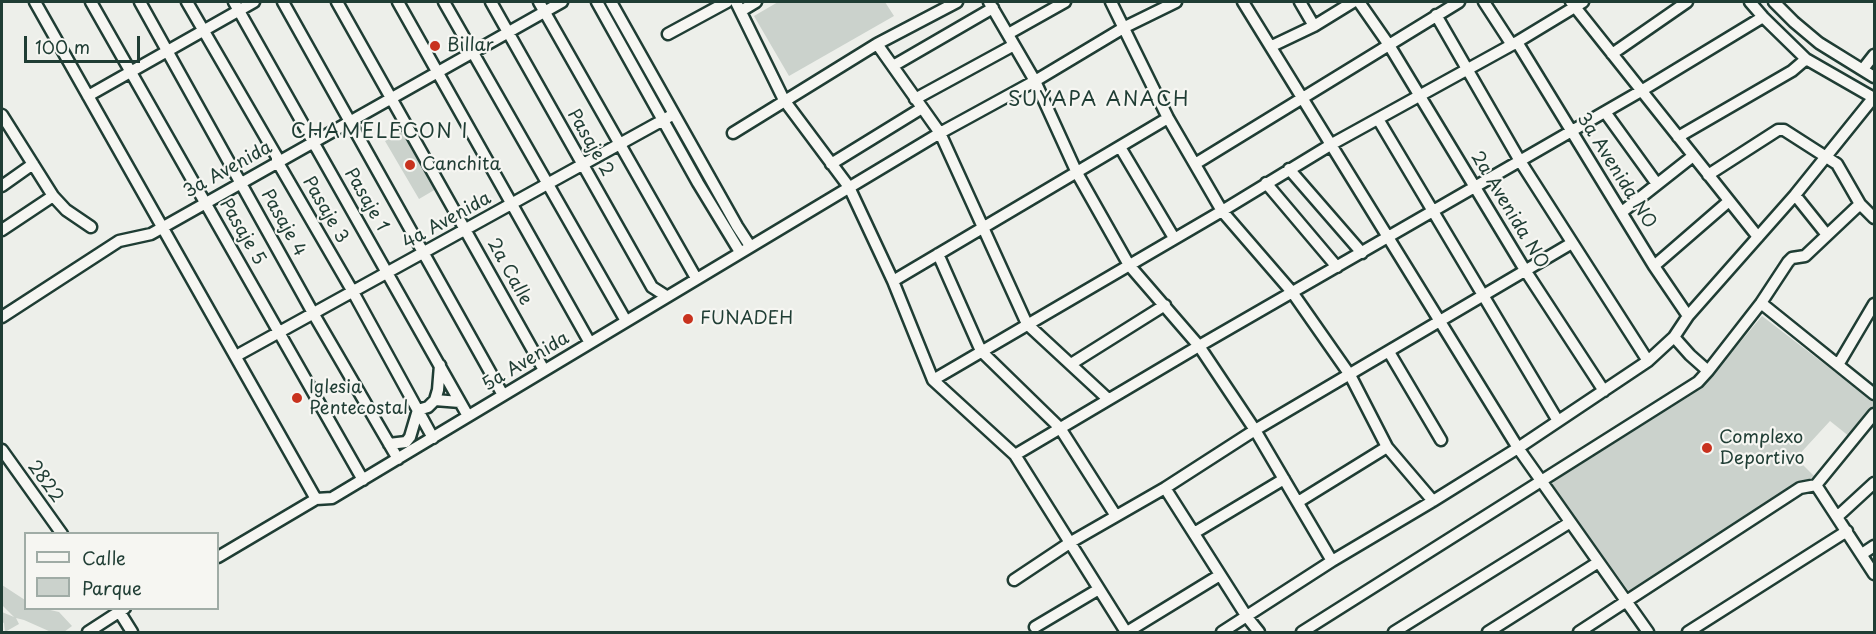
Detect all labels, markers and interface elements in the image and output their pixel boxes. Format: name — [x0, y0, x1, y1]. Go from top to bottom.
scale bar — [27, 24, 142, 62]
text: 100 m — [35, 33, 90, 60]
place label: Billar — [447, 35, 494, 57]
marker: Billar — [428, 39, 442, 53]
district label: SUYAPA ANACH — [1008, 88, 1190, 112]
street label: Pasaje 2 — [562, 106, 618, 180]
street label: 3a Avenida NO — [1572, 109, 1660, 233]
district label: CHAMELECON I — [291, 120, 469, 144]
street label: 3a Avenida — [180, 137, 276, 203]
street label: 2a Avenida NO — [1466, 148, 1552, 272]
place label: Canchita — [422, 154, 501, 176]
marker: Canchita — [403, 158, 417, 172]
street label: Pasaje 1 — [339, 165, 393, 235]
street label: Pasaje 3 — [297, 173, 353, 247]
street label: Pasaje 4 — [256, 186, 310, 260]
street label: 4a Avenida — [399, 188, 495, 254]
street label: Pasaje 5 — [214, 195, 270, 269]
street label: 2a Calle — [482, 235, 536, 309]
place label: FUNADEH — [700, 308, 793, 330]
marker: FUNADEH — [681, 312, 695, 326]
street label: 5a Avenida — [479, 328, 573, 396]
place label: Iglesia Pentecostal — [309, 377, 408, 420]
marker: Iglesia Pentecostal — [290, 391, 304, 405]
place label: Complexo Deportivo — [1719, 427, 1804, 470]
marker: Complexo Deportivo — [1700, 441, 1714, 455]
street label: 2822 — [22, 457, 68, 507]
legend — [24, 532, 219, 610]
text: Calle — [82, 544, 126, 571]
text: Parque — [82, 574, 142, 601]

